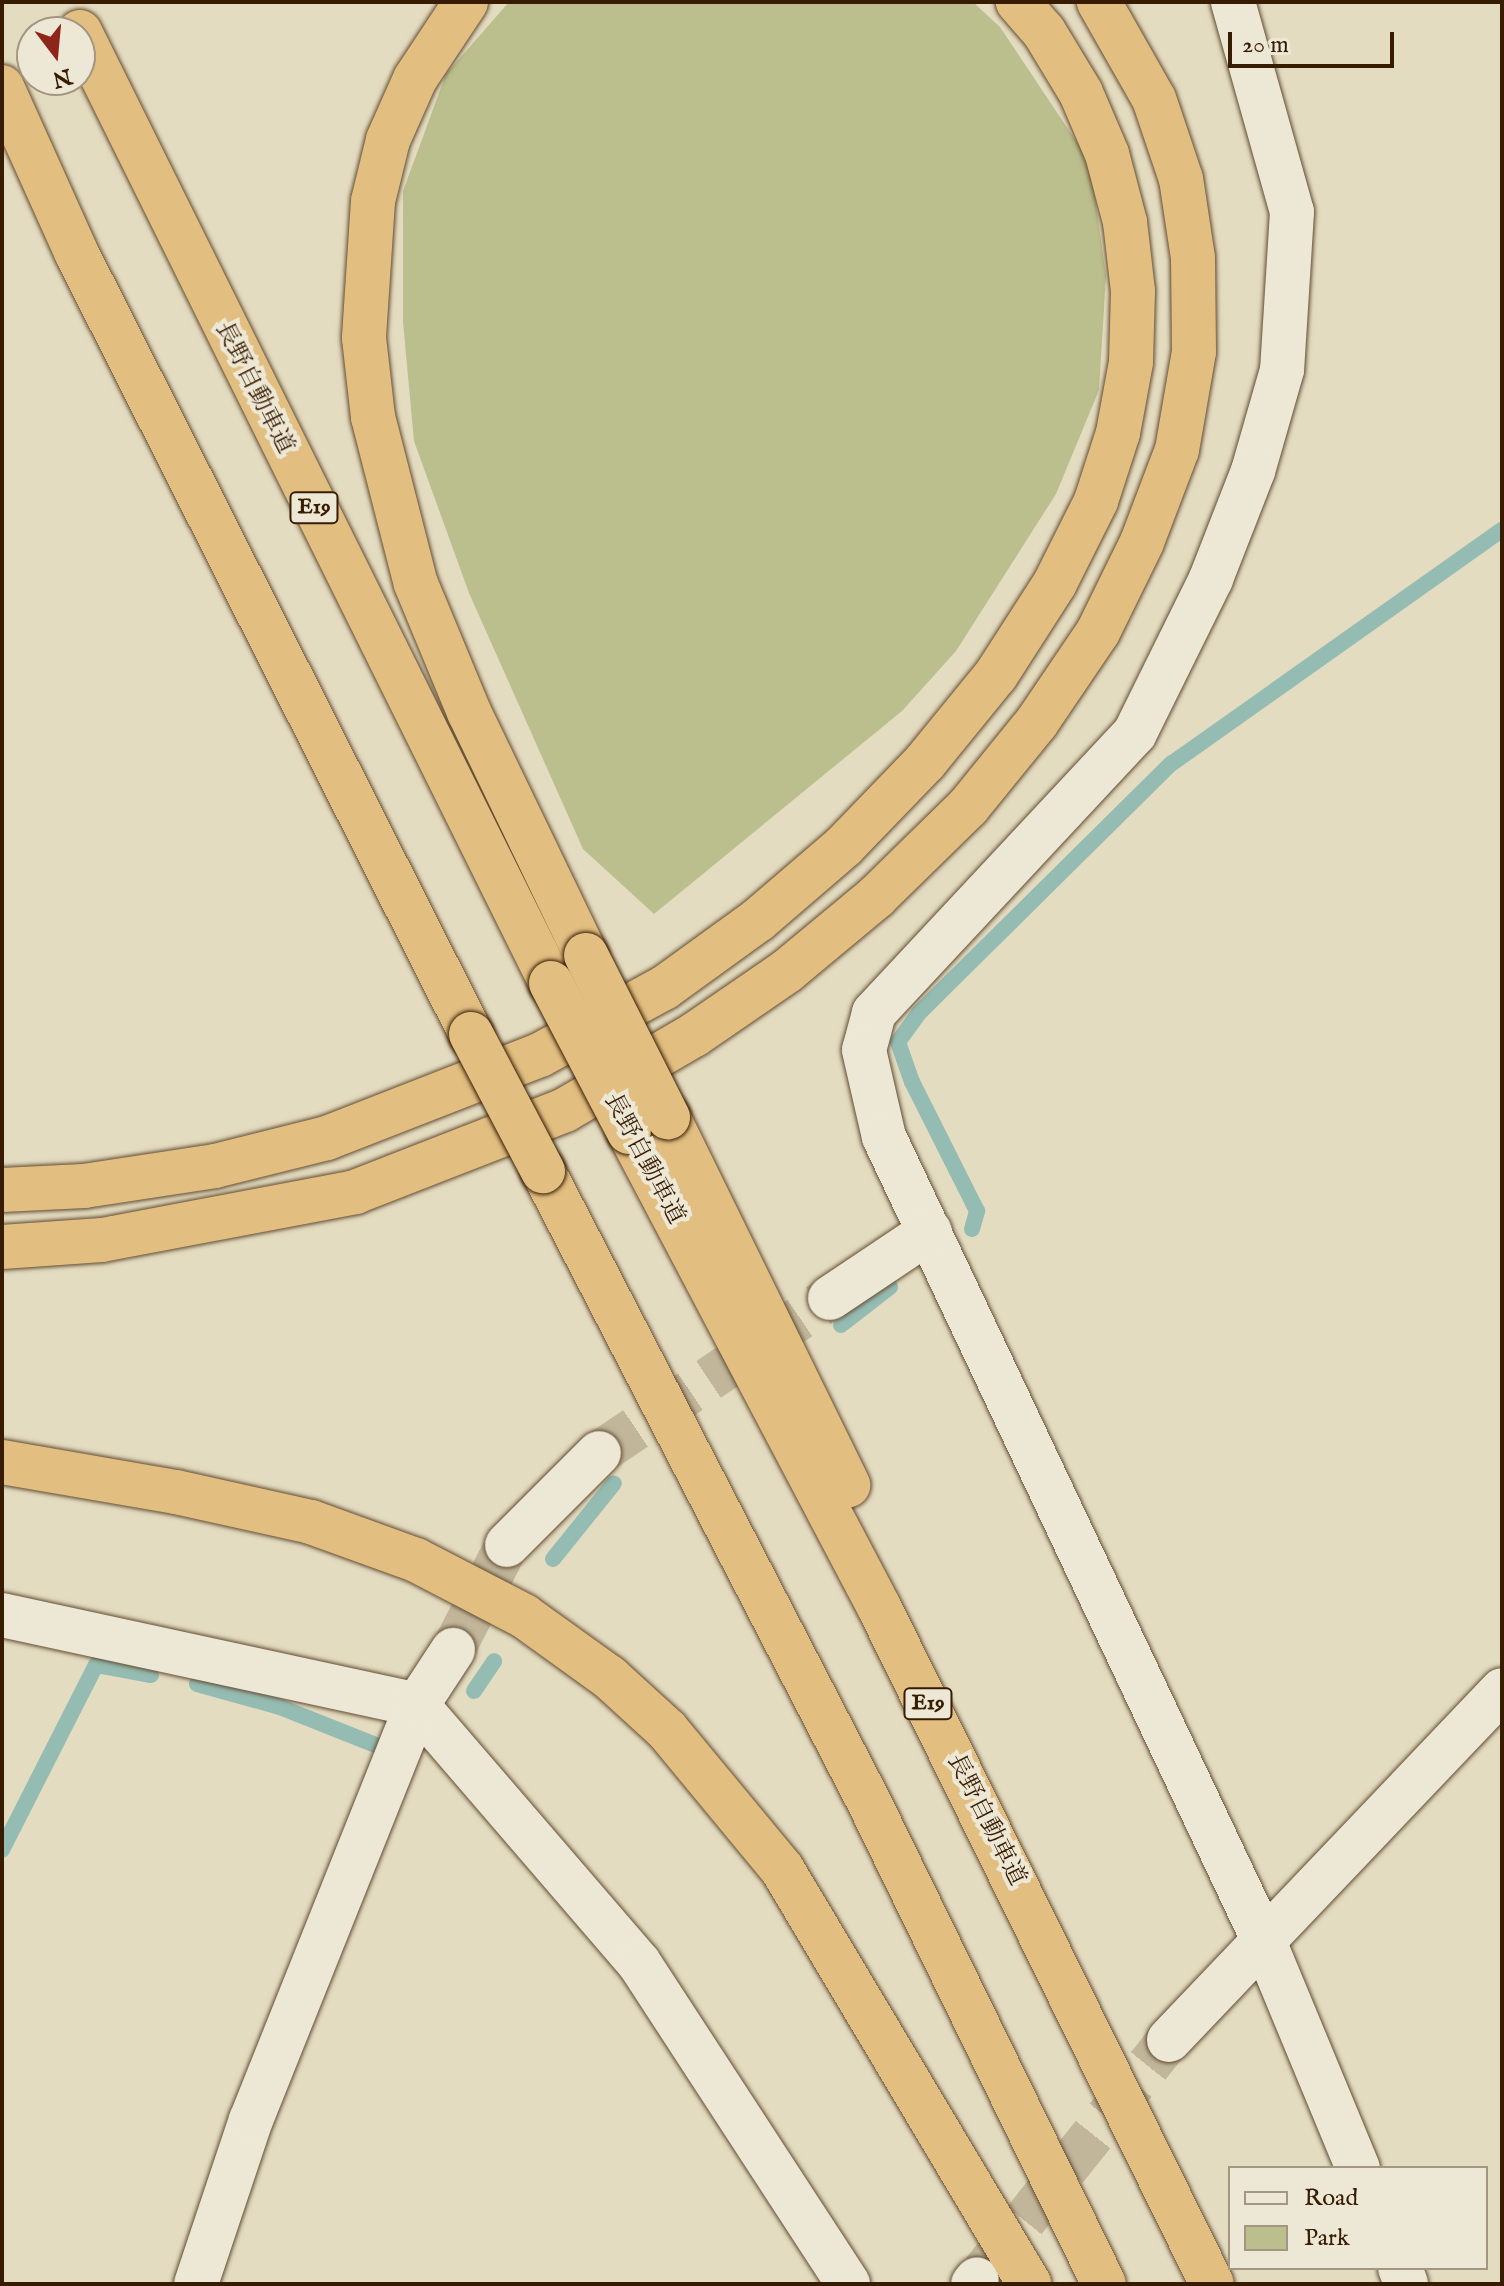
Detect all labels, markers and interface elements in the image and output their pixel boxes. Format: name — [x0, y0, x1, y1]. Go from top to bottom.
north arrow — [16, 16, 96, 96]
scale bar — [1232, 16, 1398, 66]
text: 20 m — [1242, 30, 1289, 61]
text: N — [49, 61, 75, 93]
street label: 長野自動車道 — [208, 317, 300, 459]
road number: E19 — [288, 490, 340, 526]
street label: 長野自動車道 — [597, 1089, 691, 1229]
road number: E19 — [902, 1686, 954, 1722]
street label: 長野自動車道 — [940, 1749, 1032, 1891]
legend — [1228, 2166, 1488, 2270]
text: Road — [1304, 2183, 1358, 2214]
text: Park — [1304, 2223, 1350, 2254]

